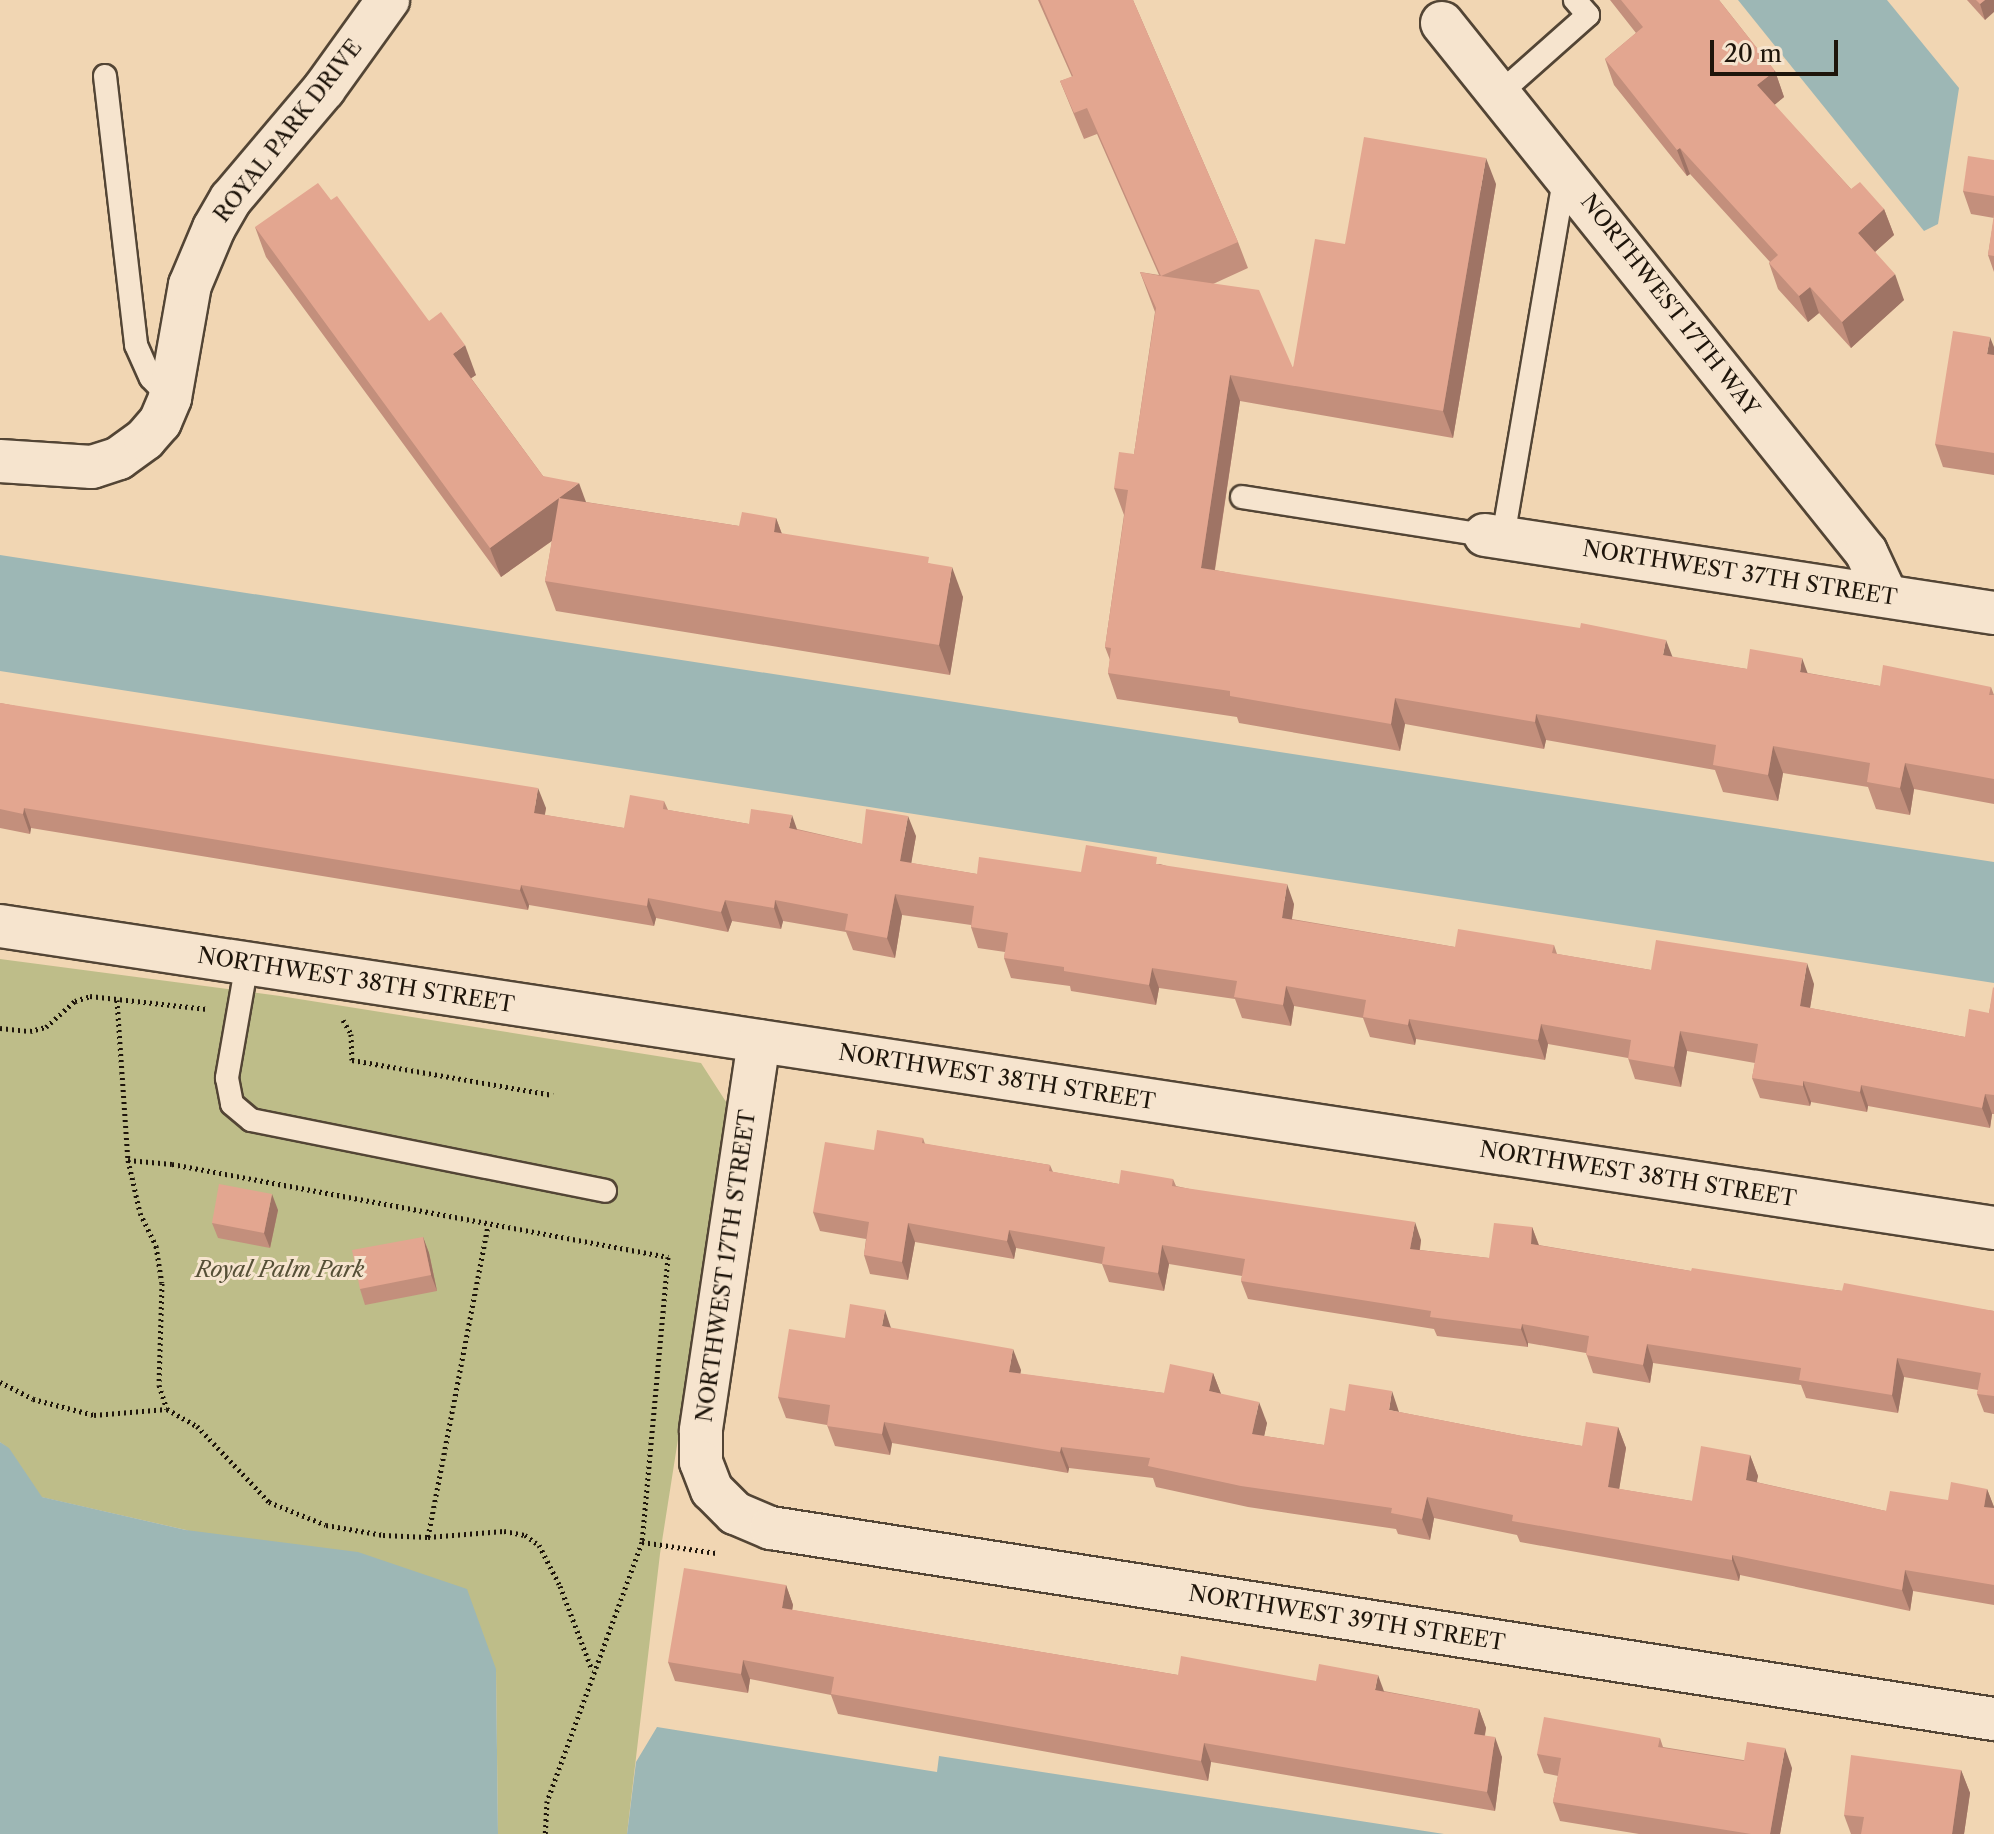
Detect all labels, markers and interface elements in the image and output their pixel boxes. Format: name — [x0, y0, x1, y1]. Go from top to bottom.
scale bar — [1714, 24, 1842, 74]
street label: ROYAL PARK DRIVE — [208, 34, 368, 228]
text: 20 m — [1724, 39, 1782, 68]
street label: NORTHWEST 17TH WAY — [1575, 188, 1765, 422]
street label: NORTHWEST 37TH STREET — [1581, 535, 1899, 611]
street label: NORTHWEST 38TH STREET — [196, 942, 516, 1018]
street label: NORTHWEST 38TH STREET — [837, 1039, 1157, 1115]
street label: NORTHWEST 17TH STREET — [691, 1108, 761, 1424]
street label: NORTHWEST 38TH STREET — [1478, 1136, 1798, 1212]
park label: Royal Palm Park — [196, 1257, 364, 1283]
street label: NORTHWEST 39TH STREET — [1187, 1580, 1507, 1656]

